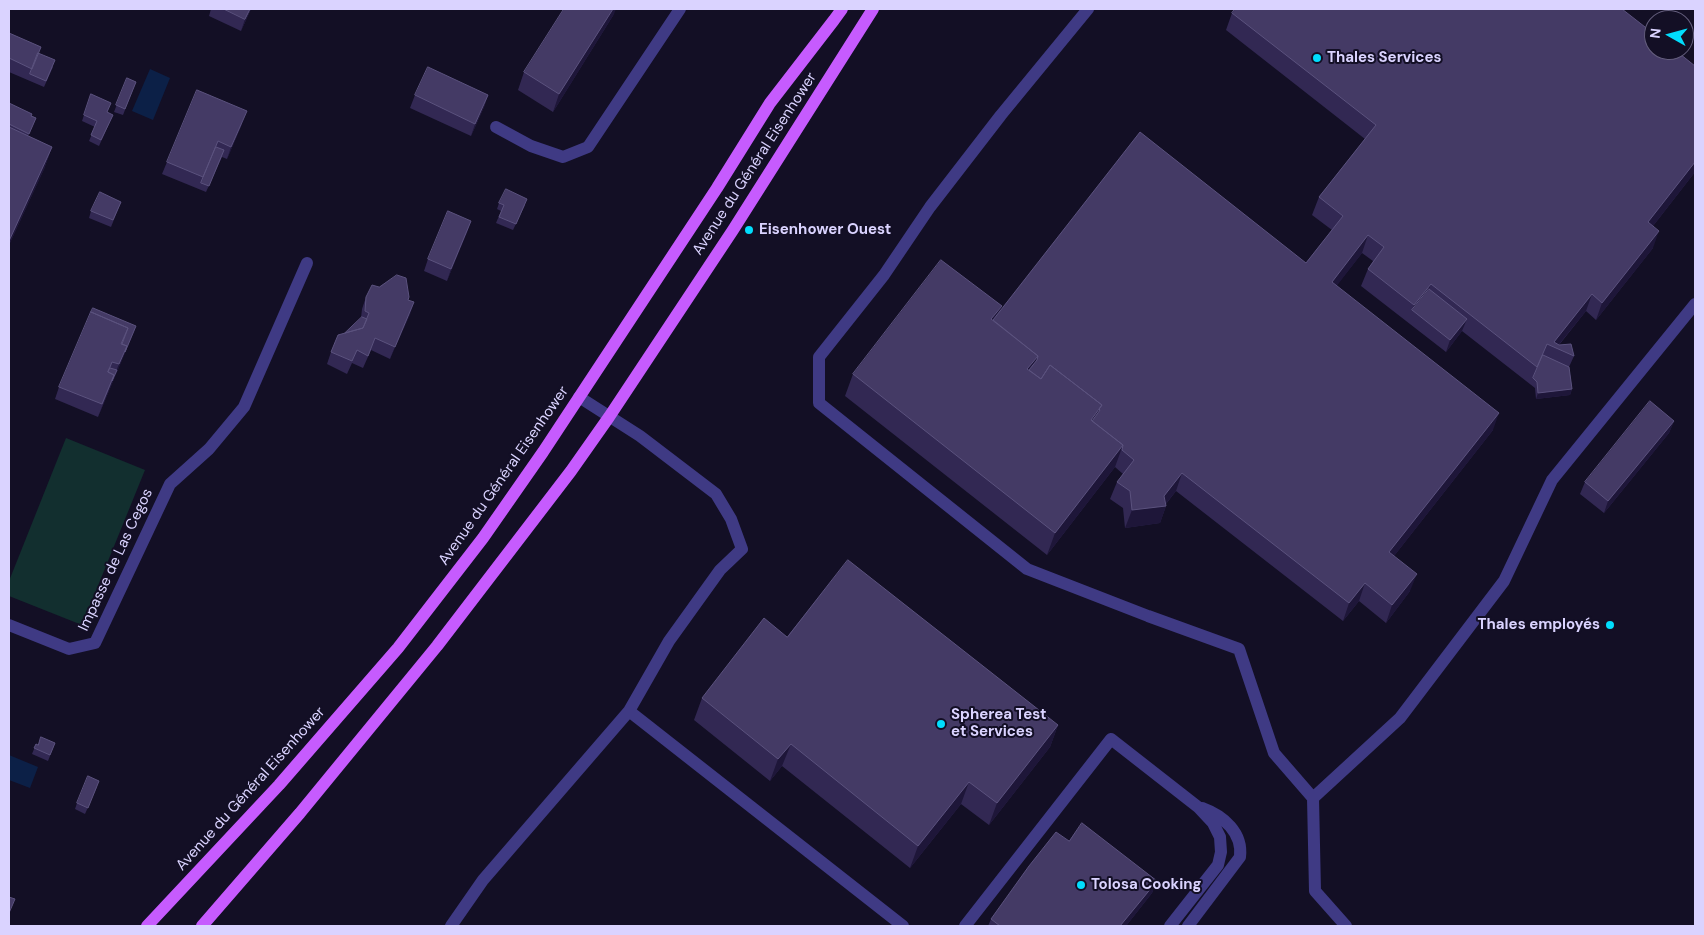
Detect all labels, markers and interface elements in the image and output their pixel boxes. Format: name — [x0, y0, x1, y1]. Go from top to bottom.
north arrow — [1644, 10, 1694, 60]
text: N — [1646, 27, 1665, 39]
place label: Thales Services — [1327, 49, 1441, 67]
marker: Thales Services — [1311, 52, 1323, 64]
street label: Avenue du Général Eisenhower — [689, 69, 821, 259]
place label: Eisenhower Ouest — [759, 221, 891, 239]
marker: Eisenhower Ouest — [743, 224, 755, 236]
street label: Avenue du Général Eisenhower — [435, 383, 573, 569]
street label: Impasse de Las Cegos — [75, 486, 157, 634]
place label: Thales employés — [1478, 616, 1600, 634]
marker: Thales employés — [1604, 619, 1616, 631]
street label: Avenue du Général Eisenhower — [173, 703, 329, 875]
place label: Spherea Test et Services — [951, 706, 1046, 741]
marker: Spherea Test et Services — [935, 718, 947, 730]
place label: Tolosa Cooking — [1091, 876, 1202, 894]
marker: Tolosa Cooking — [1075, 879, 1087, 891]

